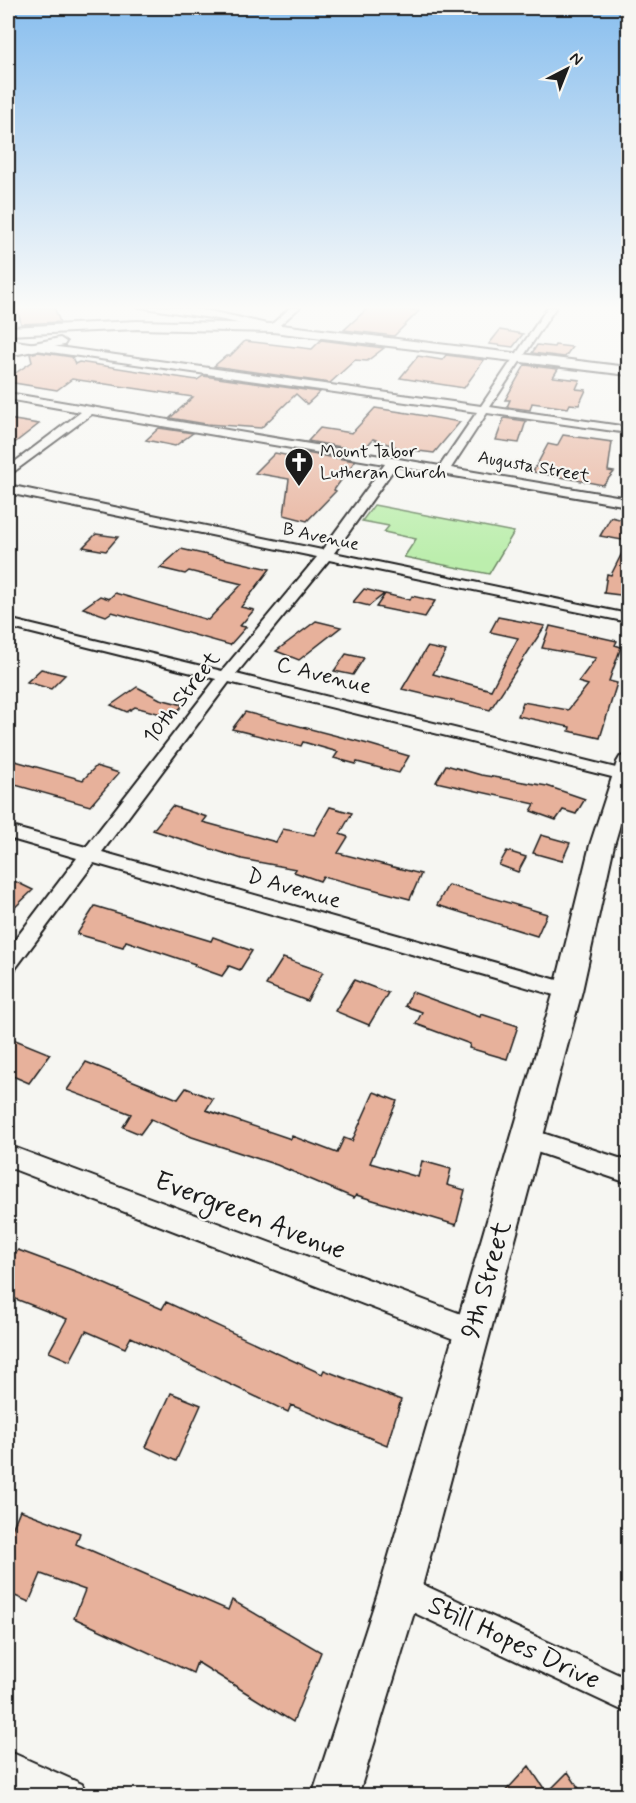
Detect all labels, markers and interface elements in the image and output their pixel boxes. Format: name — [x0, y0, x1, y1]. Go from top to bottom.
north arrow — [537, 39, 597, 99]
text: N — [565, 48, 587, 70]
place label: Mount Tabor Lutheran Church — [320, 440, 446, 485]
street label: Augusta Street — [476, 445, 592, 489]
church icon: Mount Tabor Lutheran Church — [283, 446, 315, 488]
street label: B Avenue — [280, 517, 362, 557]
street label: 10th Street — [137, 646, 227, 750]
street label: C Avenue — [274, 651, 375, 701]
street label: D Avenue — [244, 862, 344, 916]
street label: Evergreen Avenue — [149, 1163, 351, 1270]
street label: 9th Street — [454, 1217, 520, 1343]
street label: Still Hopes Drive — [422, 1588, 606, 1698]

